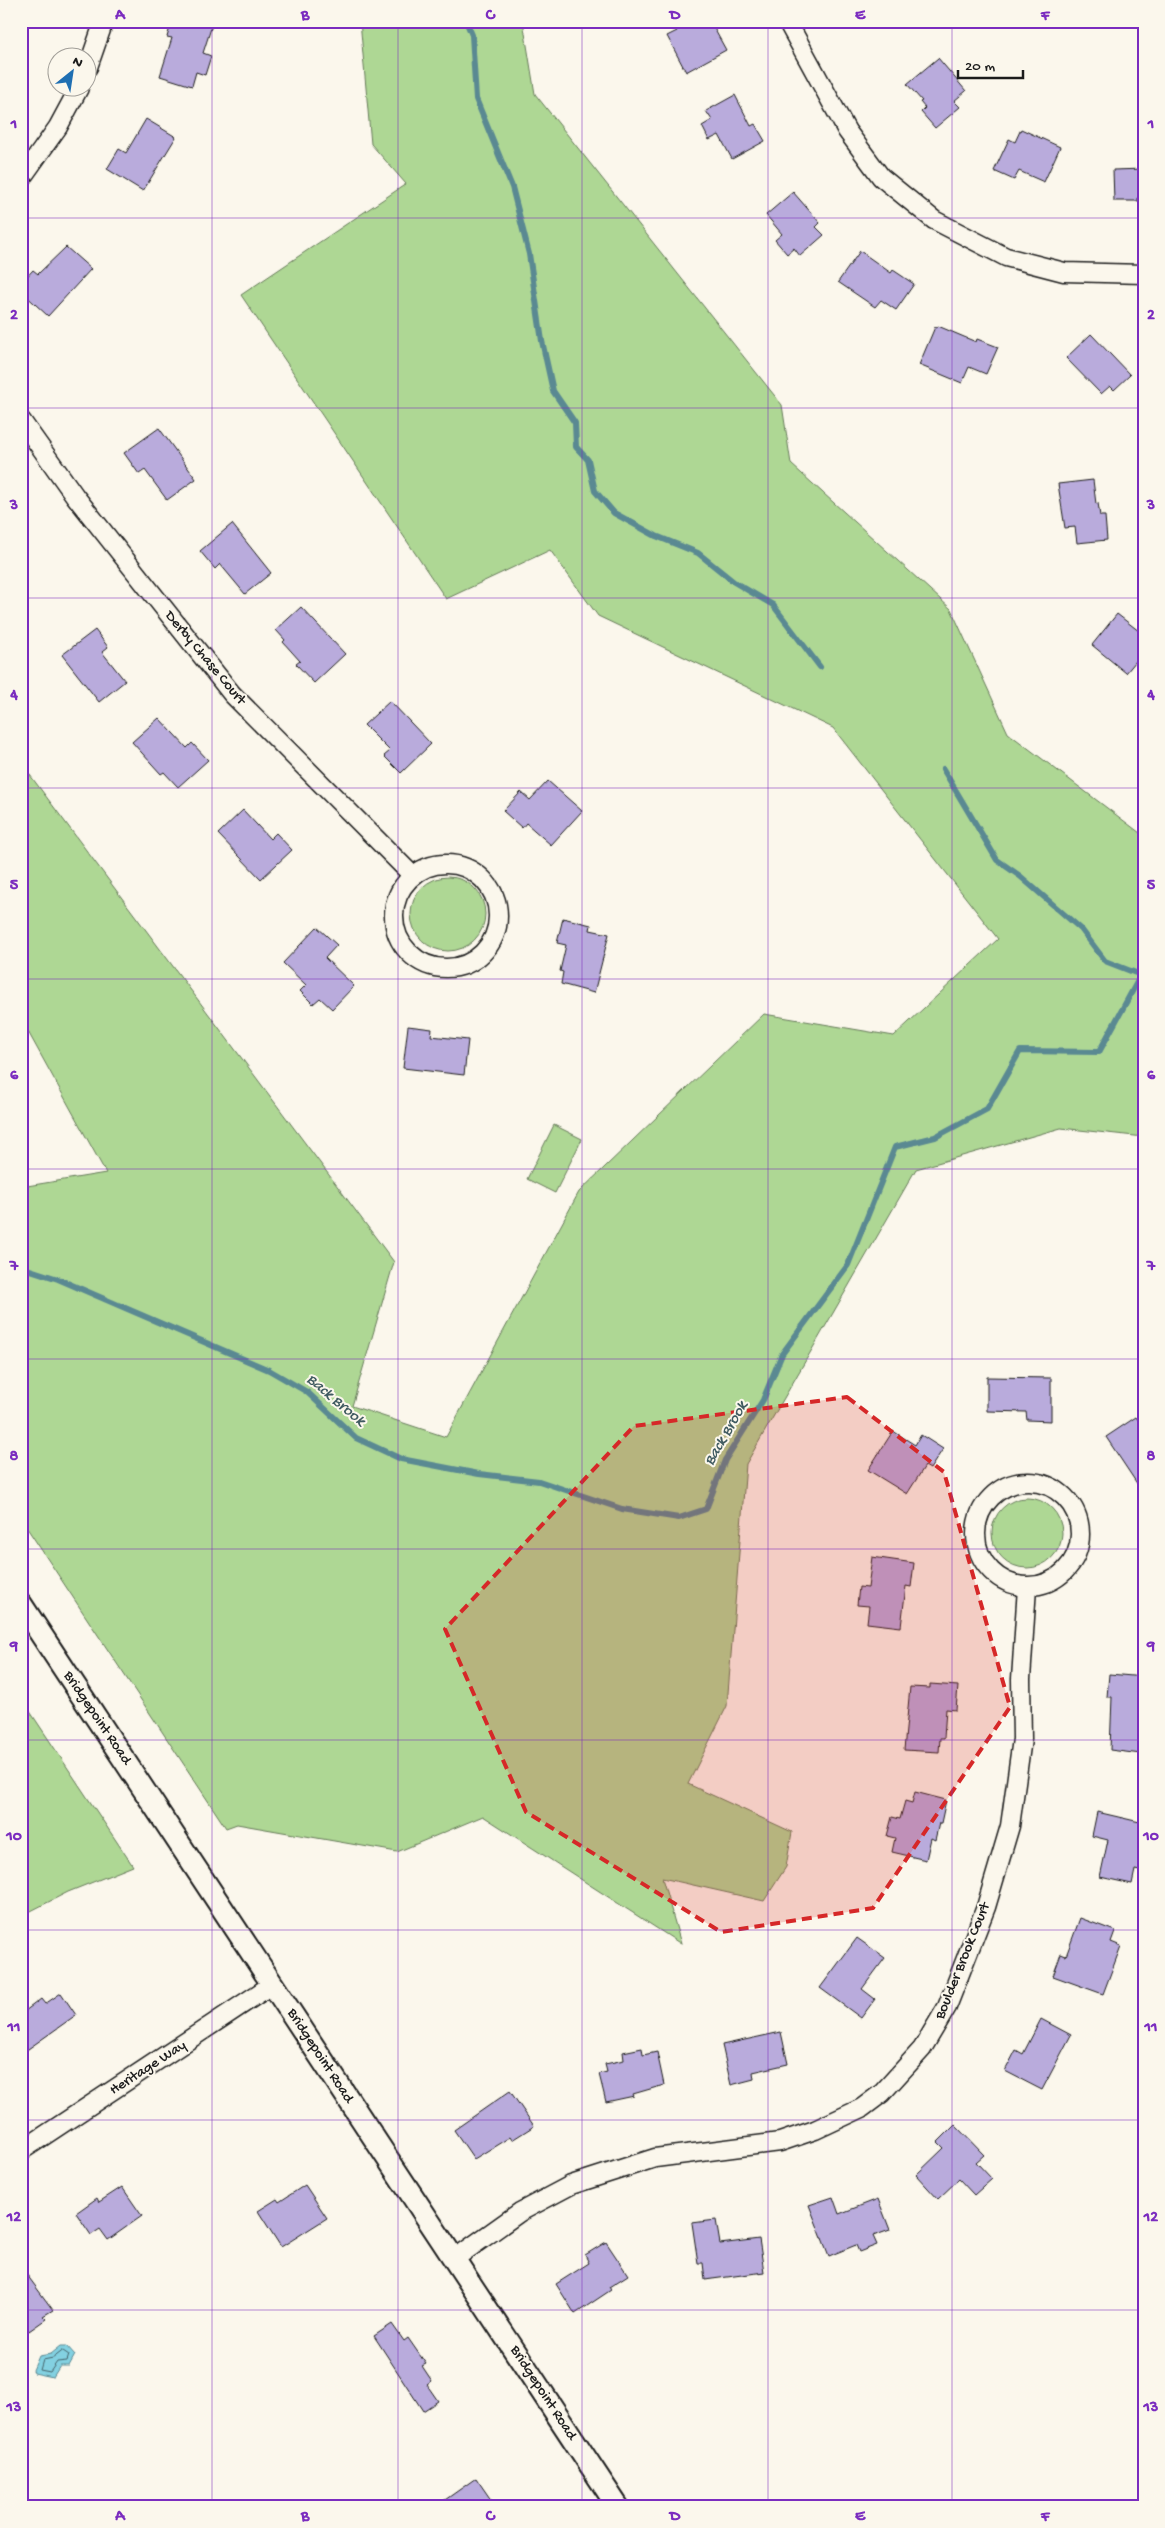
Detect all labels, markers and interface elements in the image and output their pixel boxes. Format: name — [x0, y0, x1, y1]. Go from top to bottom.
text: A — [114, 7, 126, 26]
text: B — [300, 7, 310, 26]
text: C — [485, 7, 496, 26]
text: D — [668, 7, 681, 26]
text: E — [855, 7, 866, 26]
text: F — [1040, 7, 1051, 26]
north arrow — [48, 48, 98, 98]
scale bar — [958, 48, 1022, 80]
text: N — [69, 53, 85, 73]
text: 20 m — [965, 58, 995, 76]
text: 1 — [10, 116, 17, 135]
text: 1 — [1147, 116, 1154, 135]
text: 2 — [10, 307, 18, 326]
text: 2 — [1147, 307, 1155, 326]
text: 3 — [9, 497, 18, 516]
text: 3 — [1146, 497, 1155, 516]
street label: Derby Chase Court — [160, 606, 251, 710]
text: 4 — [9, 687, 18, 706]
text: 4 — [1146, 687, 1155, 706]
text: 5 — [10, 877, 19, 896]
text: 5 — [1147, 877, 1156, 896]
text: 6 — [10, 1067, 19, 1086]
text: 6 — [1147, 1067, 1156, 1086]
text: 7 — [9, 1258, 19, 1277]
text: 7 — [1146, 1258, 1156, 1277]
water label: Back Brook — [302, 1371, 370, 1432]
water label: Back Brook — [701, 1397, 754, 1470]
text: 8 — [10, 1448, 19, 1467]
text: 8 — [1147, 1448, 1156, 1467]
text: 9 — [9, 1638, 18, 1657]
text: 9 — [1146, 1638, 1155, 1657]
street label: Bridgepoint Road — [58, 1667, 136, 1769]
text: 10 — [5, 1828, 22, 1847]
text: 10 — [1142, 1828, 1159, 1847]
street label: Boulder Brook Court — [931, 1898, 995, 2023]
street label: Bridgepoint Road — [282, 2004, 358, 2108]
text: 11 — [7, 2019, 20, 2038]
text: 11 — [1144, 2019, 1157, 2038]
street label: Heritage Way — [106, 2036, 190, 2099]
text: 12 — [6, 2209, 21, 2228]
text: 12 — [1143, 2209, 1158, 2228]
street label: Bridgepoint Road — [505, 2341, 581, 2445]
text: 13 — [6, 2399, 21, 2418]
text: 13 — [1143, 2399, 1158, 2418]
text: A — [114, 2508, 126, 2527]
text: B — [300, 2508, 310, 2527]
text: C — [485, 2508, 496, 2527]
text: D — [668, 2508, 681, 2527]
text: E — [855, 2508, 866, 2527]
text: F — [1040, 2508, 1051, 2527]

